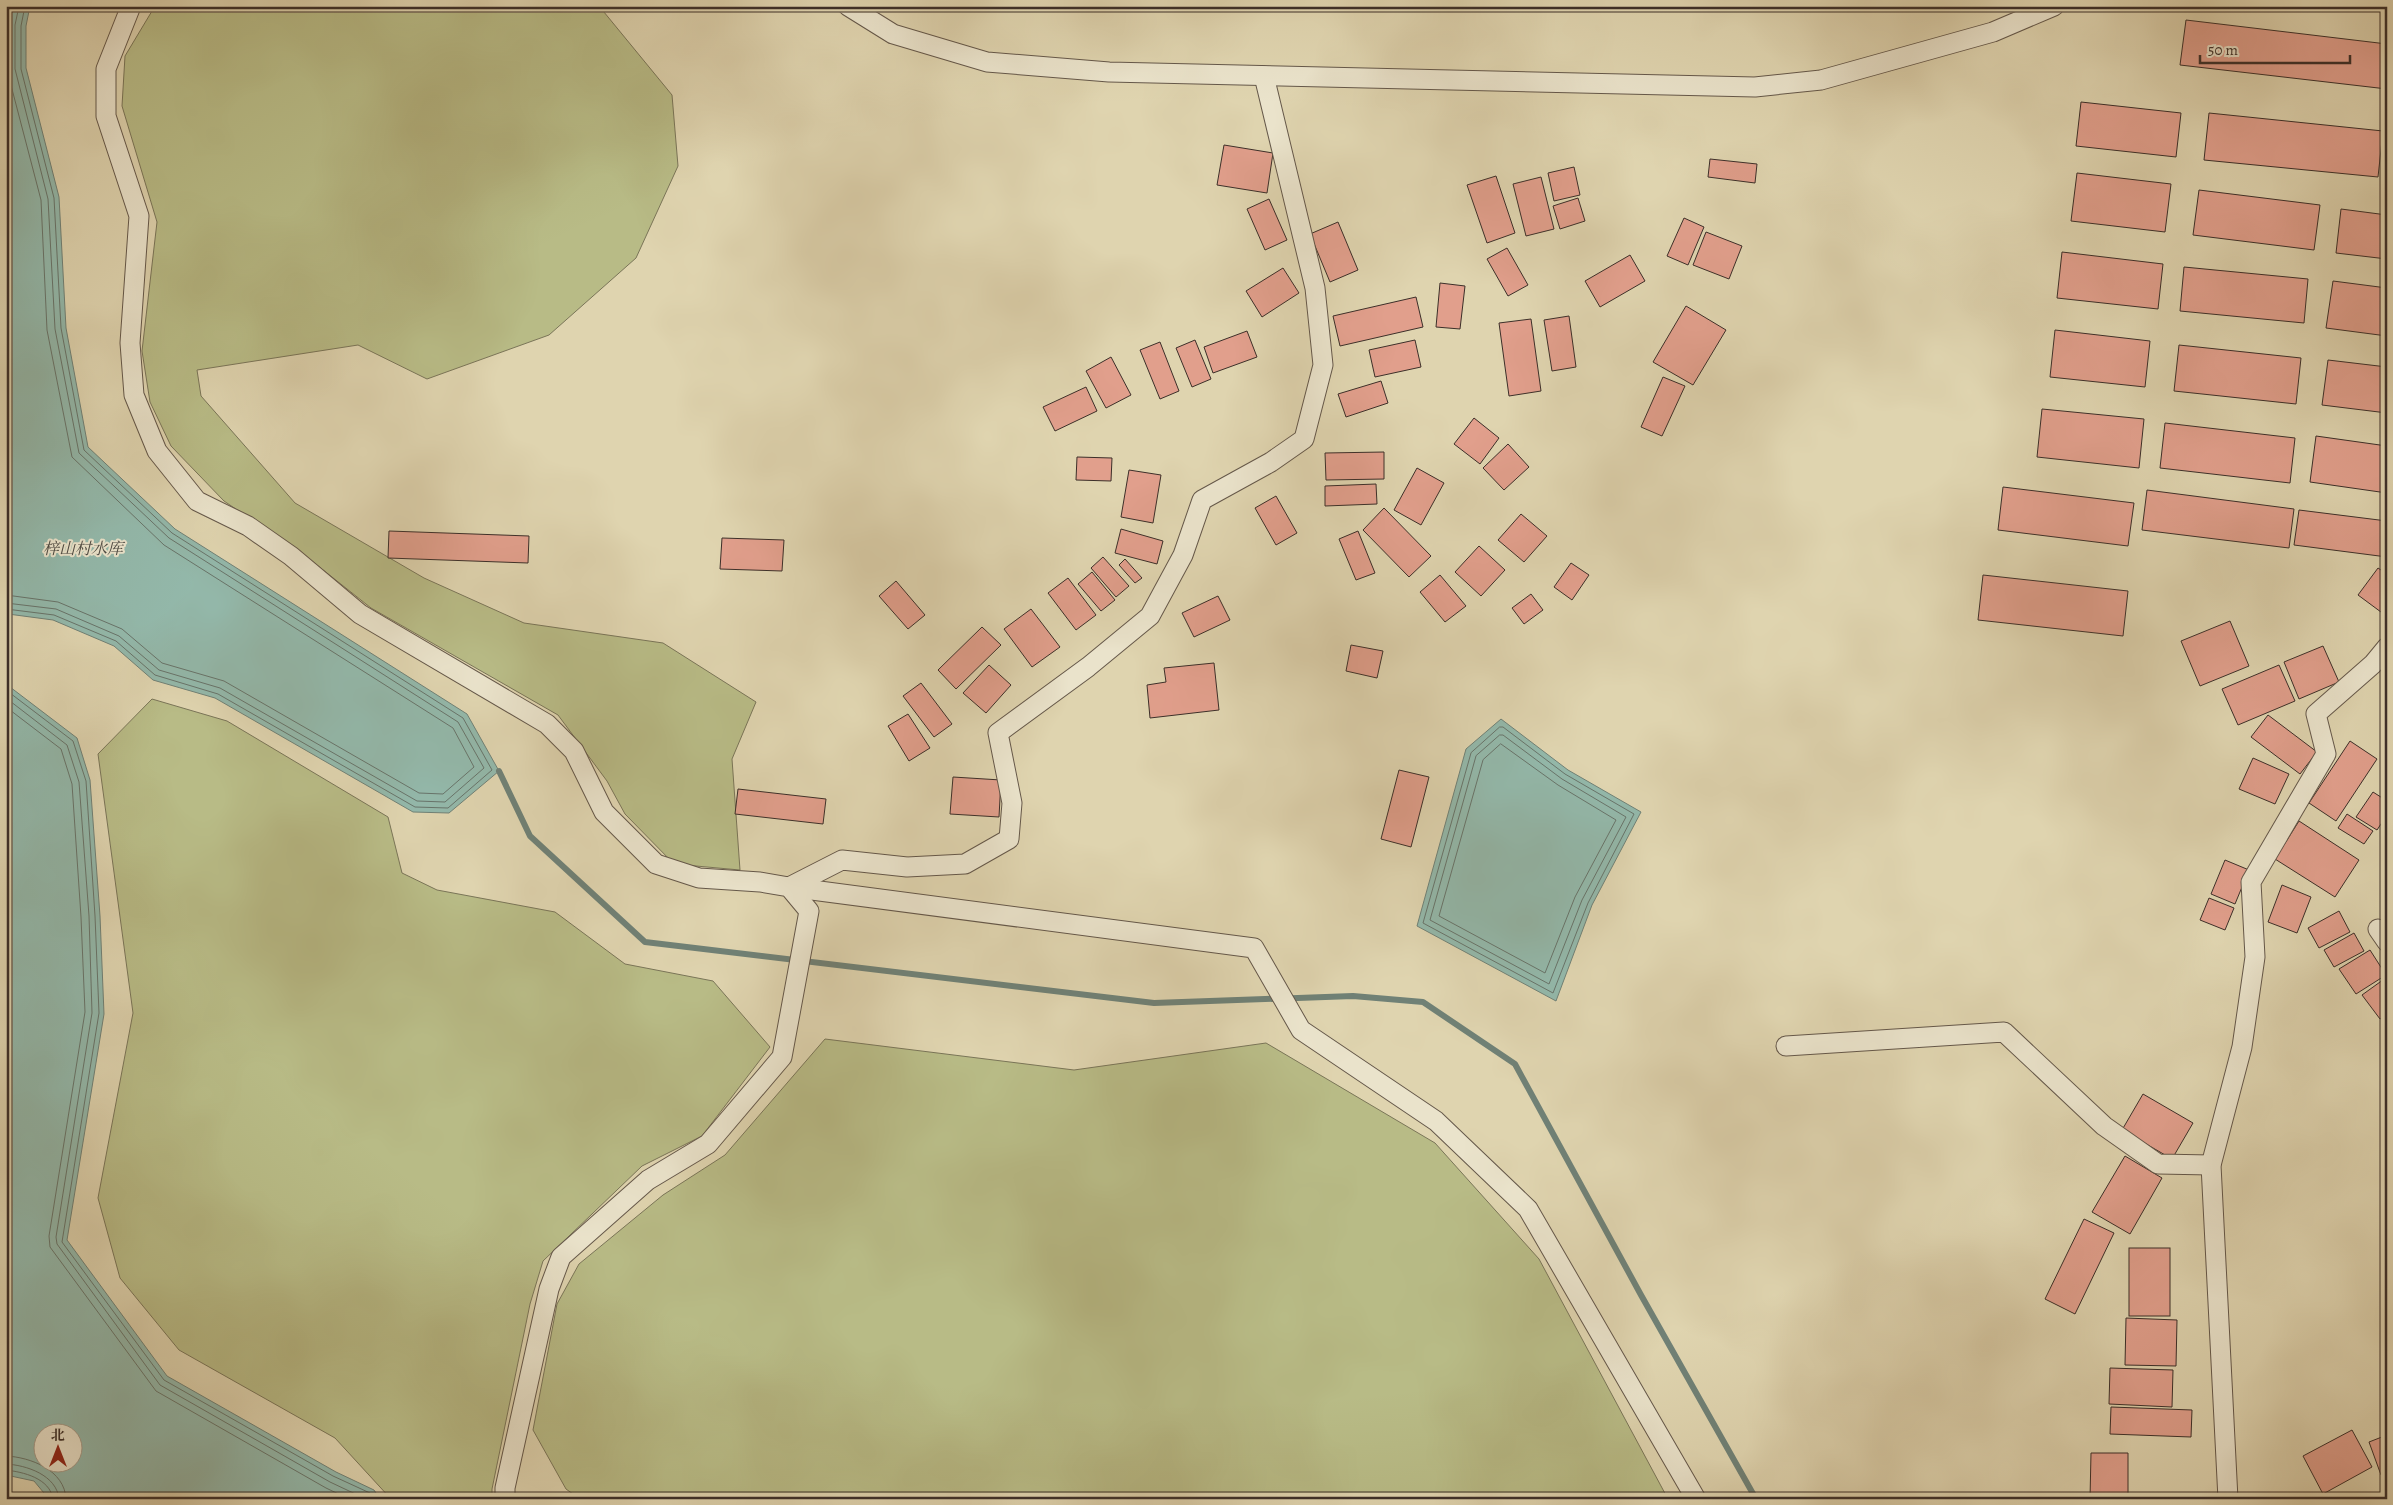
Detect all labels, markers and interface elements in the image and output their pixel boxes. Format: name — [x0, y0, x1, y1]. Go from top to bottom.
scale bar — [2200, 32, 2350, 64]
text: 50 m — [2208, 40, 2238, 60]
water label: 梓山村水库 — [43, 538, 126, 560]
north arrow — [32, 1422, 82, 1472]
text: 北 — [51, 1426, 65, 1445]

